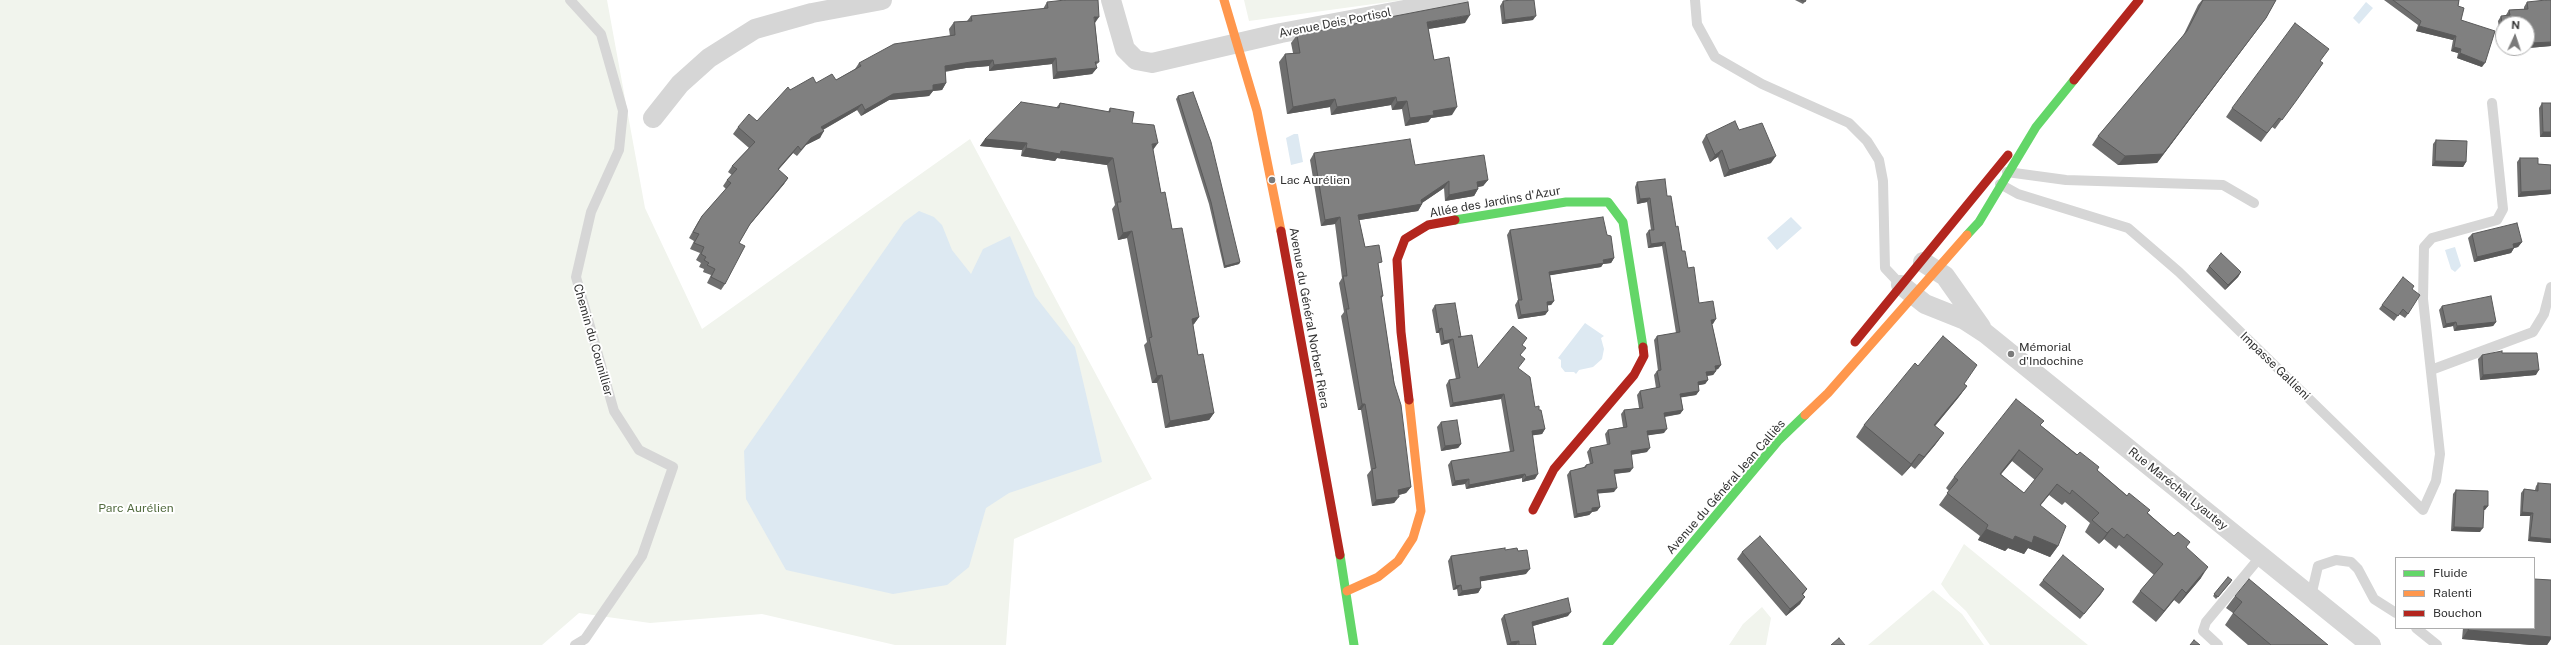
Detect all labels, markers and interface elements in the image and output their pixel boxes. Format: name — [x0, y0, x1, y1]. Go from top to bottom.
street label: Avenue Deis Portisol — [1278, 5, 1392, 41]
north arrow — [2495, 16, 2535, 56]
text: N — [2511, 19, 2520, 31]
place label: Lac Aurélien — [1280, 173, 1350, 187]
marker: Lac Aurélien — [1267, 175, 1277, 185]
street label: Allée des Jardins d'Azur — [1428, 183, 1562, 221]
street label: Avenue du Général Norbert Riera — [1286, 226, 1332, 410]
street label: Chemin du Counillier — [570, 282, 616, 398]
street label: Impasse Gallieni — [2237, 329, 2313, 403]
place label: Mémorial d'Indochine — [2019, 340, 2083, 368]
marker: Mémorial d'Indochine — [2006, 349, 2016, 359]
street label: Avenue du Général Jean Calliès — [1664, 417, 1788, 557]
street label: Rue Maréchal Lyautey — [2125, 444, 2231, 534]
park label: Parc Aurélien — [98, 501, 174, 515]
legend — [2395, 557, 2535, 629]
text: Fluide — [2433, 566, 2468, 580]
text: Ralenti — [2433, 586, 2472, 600]
text: Bouchon — [2433, 606, 2482, 620]

